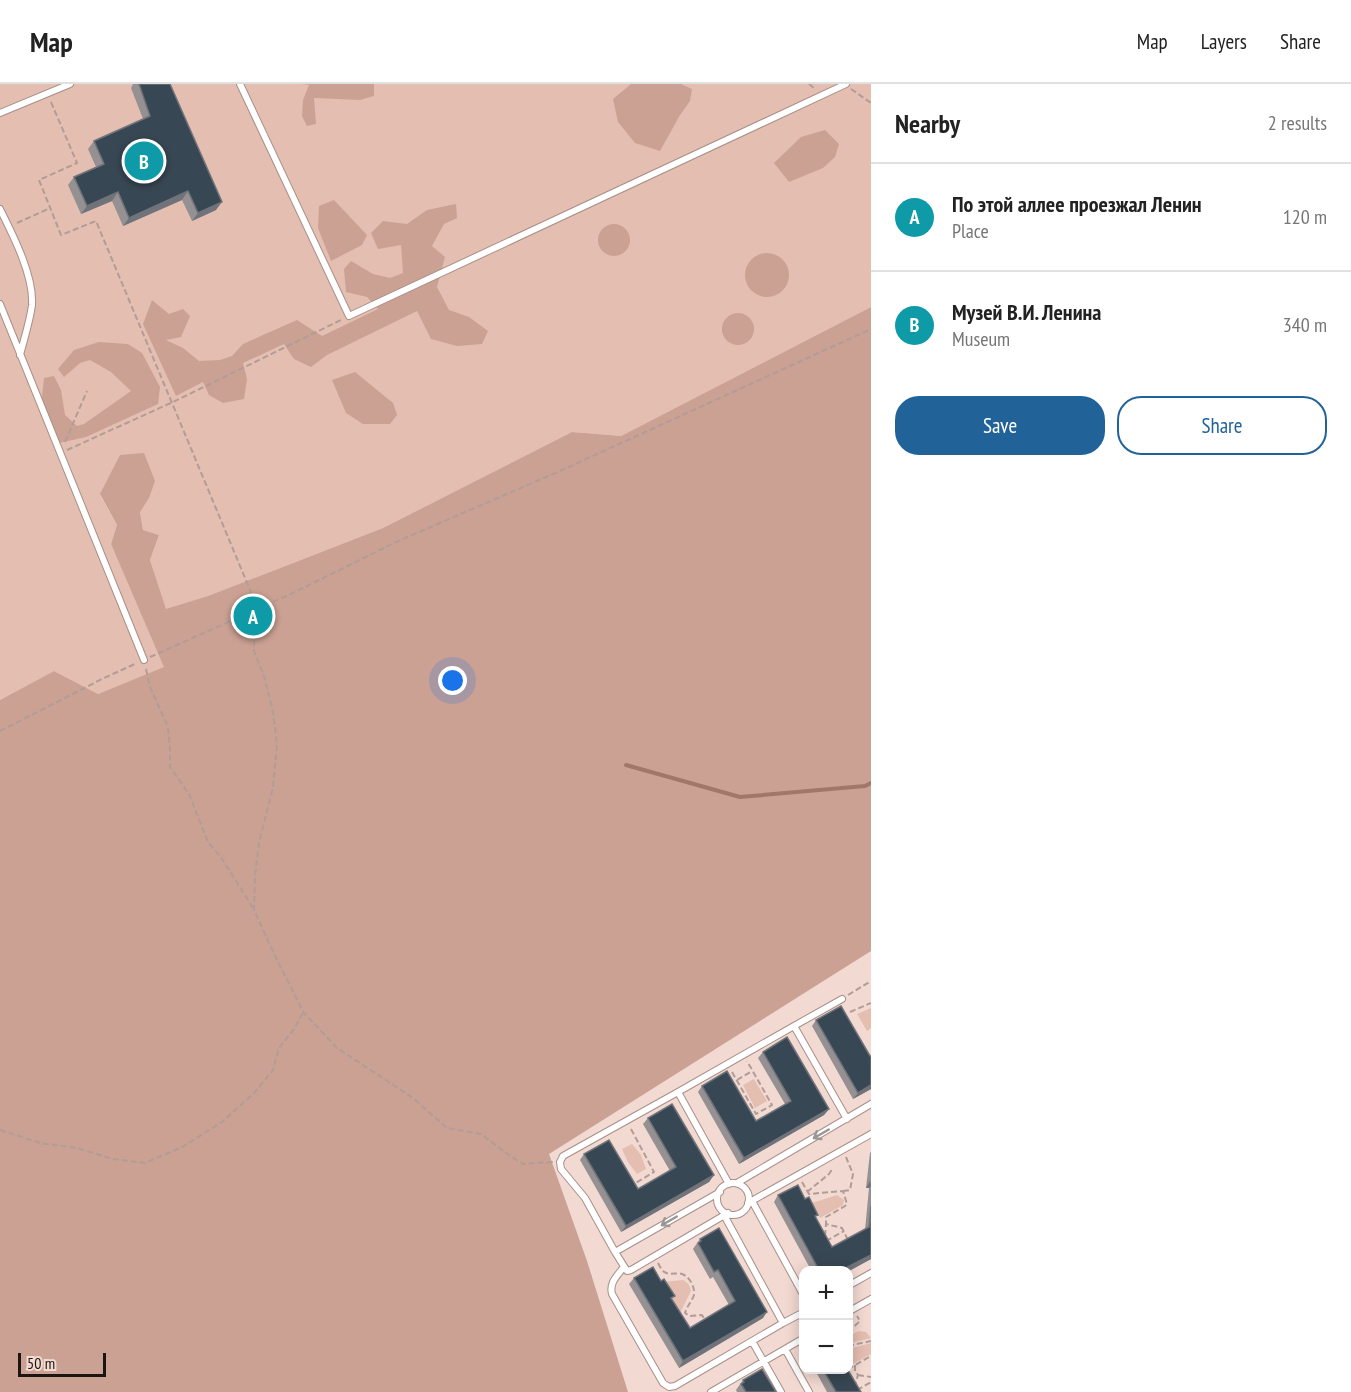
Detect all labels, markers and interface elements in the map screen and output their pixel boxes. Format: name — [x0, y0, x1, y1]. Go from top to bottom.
text: Map — [30, 23, 73, 60]
text: Map — [1137, 28, 1168, 55]
text: Layers — [1201, 28, 1247, 55]
text: Share — [1280, 28, 1321, 55]
text: Nearby — [895, 107, 960, 140]
text: 2 results — [1268, 110, 1327, 136]
pin: B — [124, 138, 164, 184]
text: По этой аллее проезжал Ленин — [952, 190, 1202, 218]
text: A — [909, 204, 920, 230]
text: 120 m — [1283, 204, 1327, 230]
text: Place — [952, 218, 989, 244]
text: Музей В.И. Ленина — [952, 298, 1101, 326]
text: B — [910, 312, 919, 338]
text: 340 m — [1283, 312, 1327, 338]
text: Museum — [952, 326, 1010, 352]
button: Save — [895, 396, 1105, 455]
button: Share — [1117, 396, 1327, 455]
pin: A — [234, 594, 272, 638]
your location — [438, 666, 467, 695]
one-way arrow — [813, 1128, 830, 1140]
one-way arrow — [661, 1215, 678, 1227]
map controls — [799, 1266, 853, 1374]
button: + — [799, 1266, 853, 1320]
button: − — [799, 1320, 853, 1374]
scale bar — [18, 1350, 106, 1378]
text: 50 m — [27, 1353, 55, 1373]

